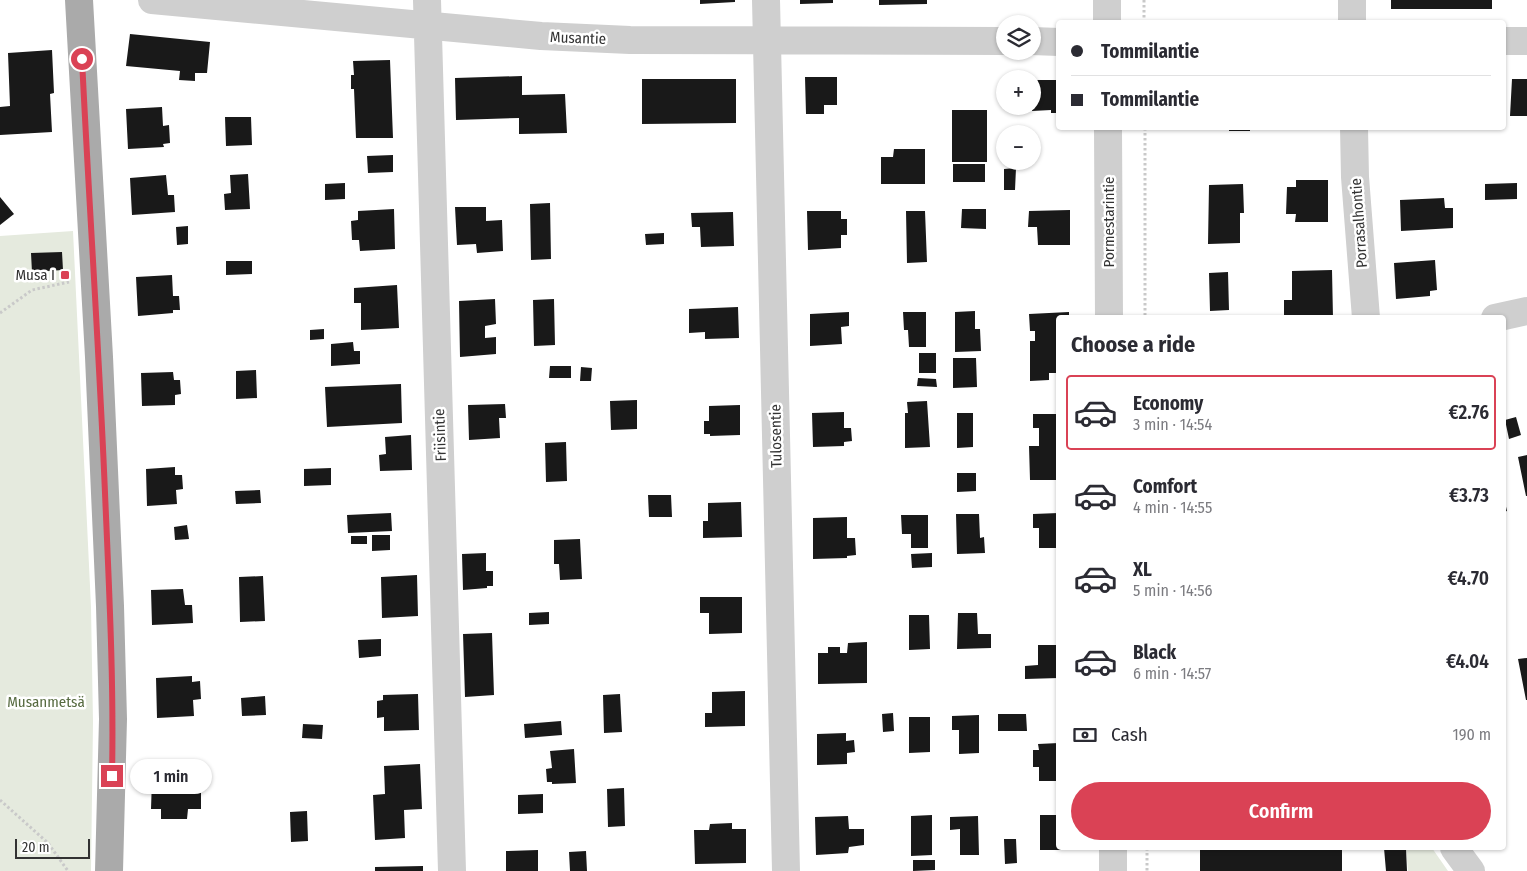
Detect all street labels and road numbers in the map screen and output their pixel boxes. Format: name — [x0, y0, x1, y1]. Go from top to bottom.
street label: Musantie — [550, 28, 606, 48]
street label: Pormestarintie — [1100, 176, 1118, 268]
street label: Porrasalhontie — [1347, 178, 1371, 268]
street label: Tulosentie — [766, 404, 786, 468]
street label: Friisintie — [430, 408, 450, 462]

